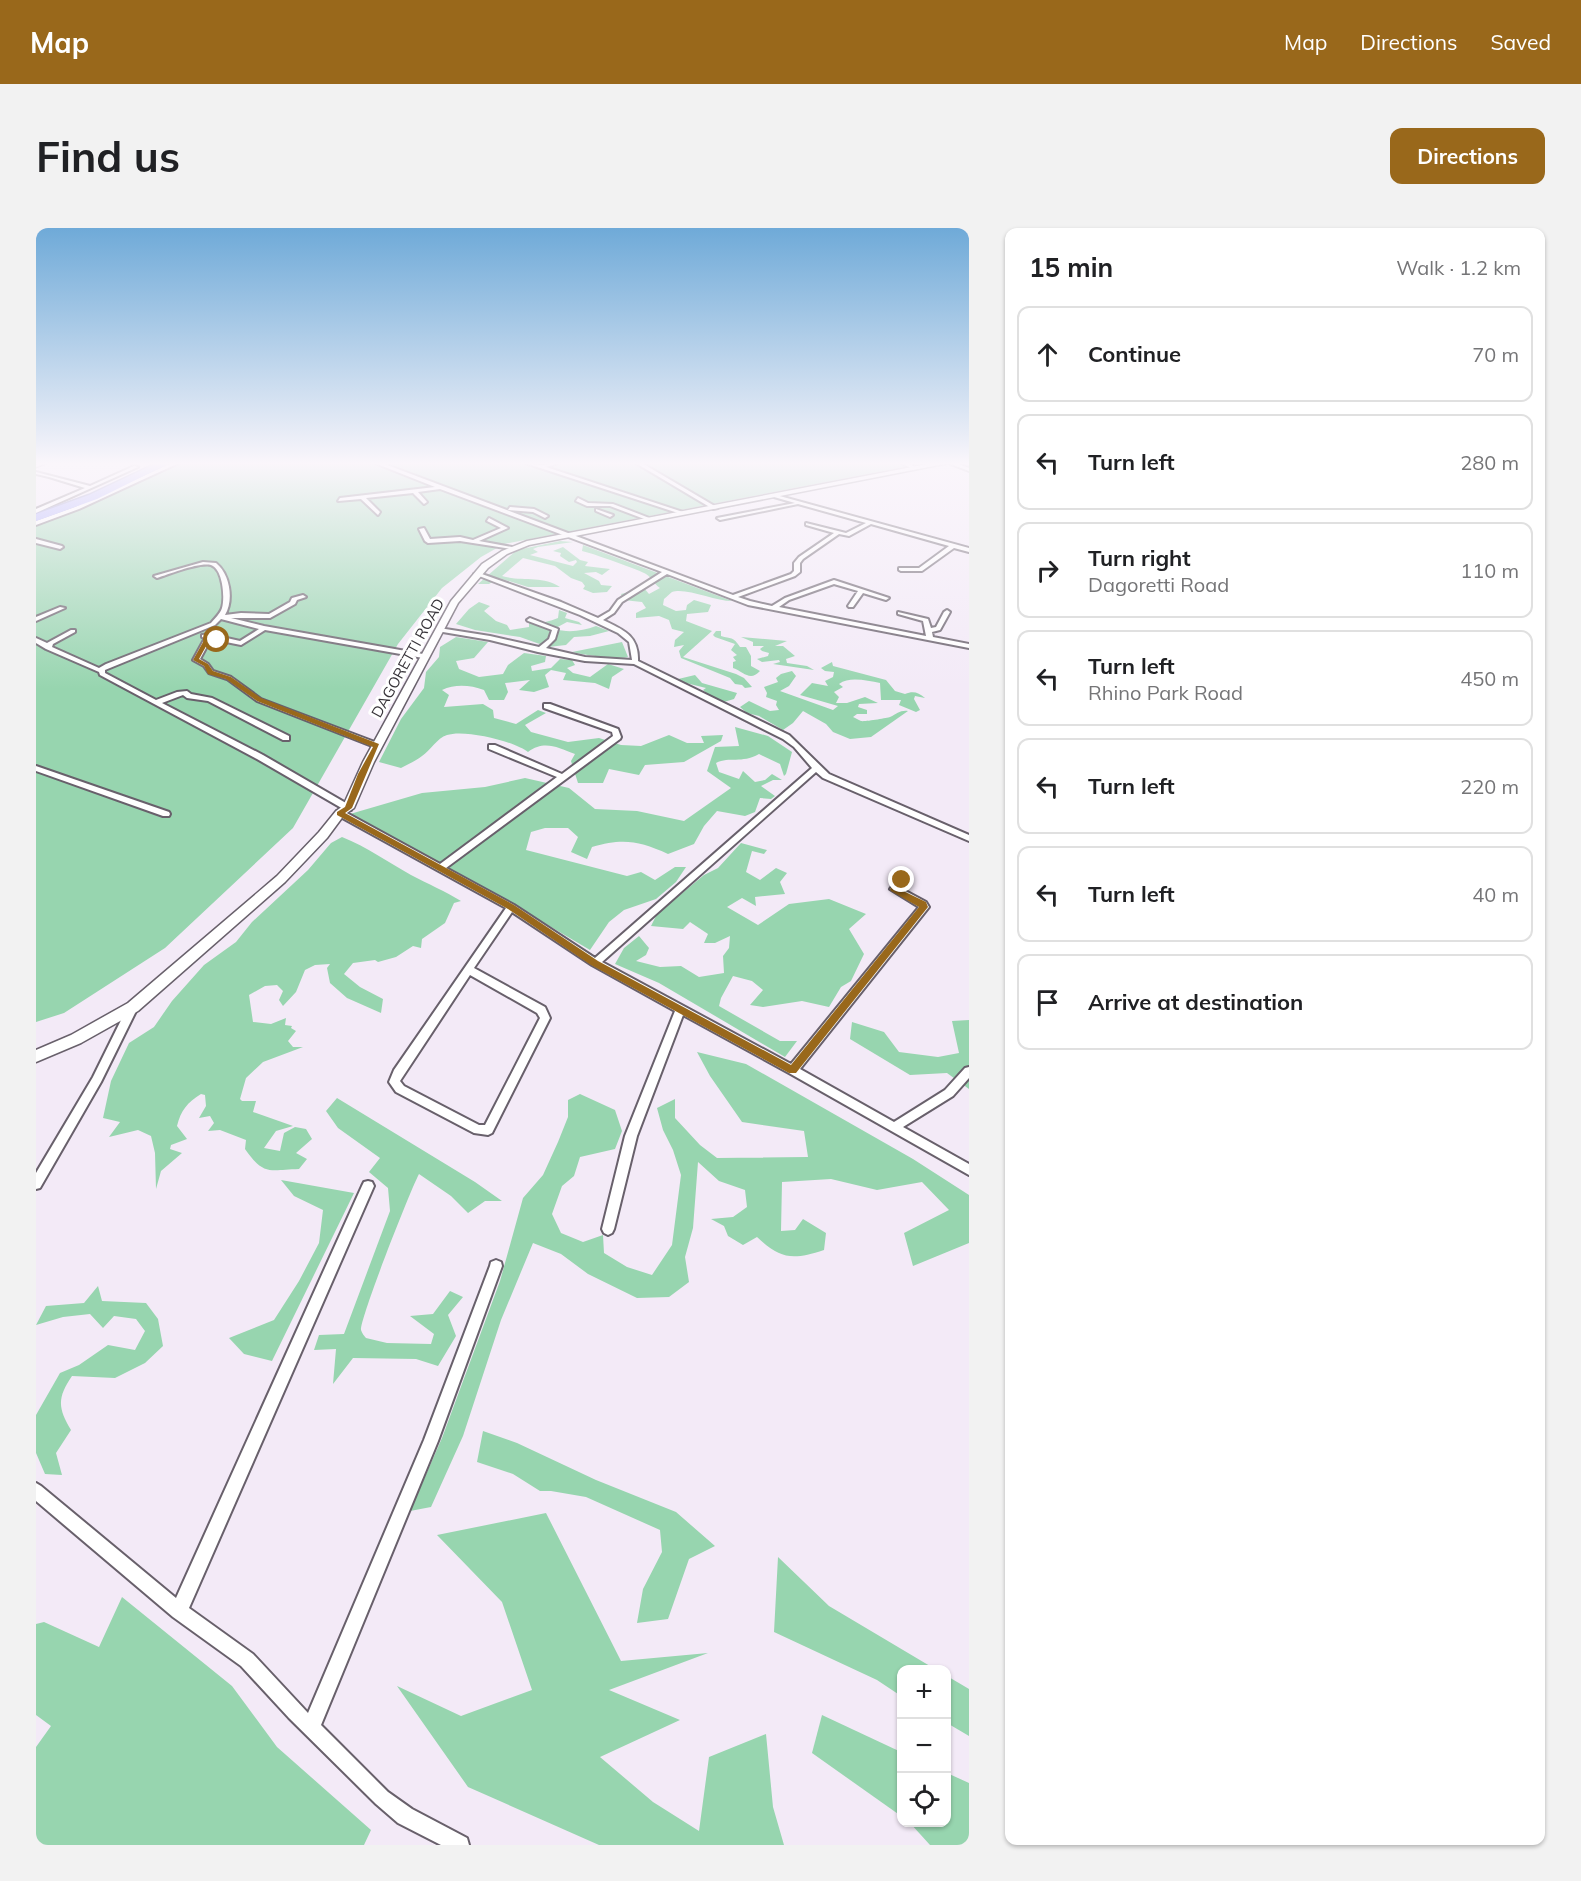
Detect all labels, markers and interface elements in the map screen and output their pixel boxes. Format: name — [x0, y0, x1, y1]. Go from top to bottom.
text: Map — [30, 25, 89, 60]
text: Map — [1284, 29, 1327, 55]
text: Directions — [1360, 29, 1457, 55]
text: Saved — [1490, 29, 1551, 55]
button: Directions — [1390, 128, 1545, 184]
text: Find us — [36, 130, 180, 183]
text: 15 min — [1029, 251, 1113, 284]
text: Walk · 1.2 km — [1396, 255, 1521, 280]
icon: ahead — [1031, 338, 1064, 371]
text: Continue — [1088, 340, 1181, 368]
text: 70 m — [1472, 342, 1519, 367]
icon: left — [1031, 446, 1064, 479]
text: Turn left — [1088, 448, 1175, 476]
text: 280 m — [1460, 450, 1519, 475]
text: Turn right — [1088, 544, 1191, 572]
icon: right — [1031, 554, 1064, 587]
text: 110 m — [1460, 558, 1519, 583]
text: Dagoretti Road — [1088, 572, 1229, 597]
street label: DAGORETTI ROAD — [367, 595, 448, 721]
route start — [203, 626, 229, 652]
text: Turn left — [1088, 652, 1175, 680]
icon: left — [1031, 662, 1064, 695]
text: 450 m — [1460, 666, 1519, 691]
text: Rhino Park Road — [1088, 680, 1243, 705]
icon: left — [1031, 770, 1064, 803]
text: Turn left — [1088, 772, 1175, 800]
text: 220 m — [1460, 774, 1519, 799]
route end — [888, 866, 914, 892]
icon: left — [1031, 878, 1064, 911]
text: Turn left — [1088, 880, 1175, 908]
text: 40 m — [1472, 882, 1519, 907]
icon: arrive — [1031, 986, 1064, 1019]
text: Arrive at destination — [1088, 988, 1303, 1016]
map controls — [897, 1665, 951, 1827]
button: + — [897, 1665, 951, 1719]
button: − — [897, 1719, 951, 1773]
button: locate — [897, 1773, 951, 1827]

